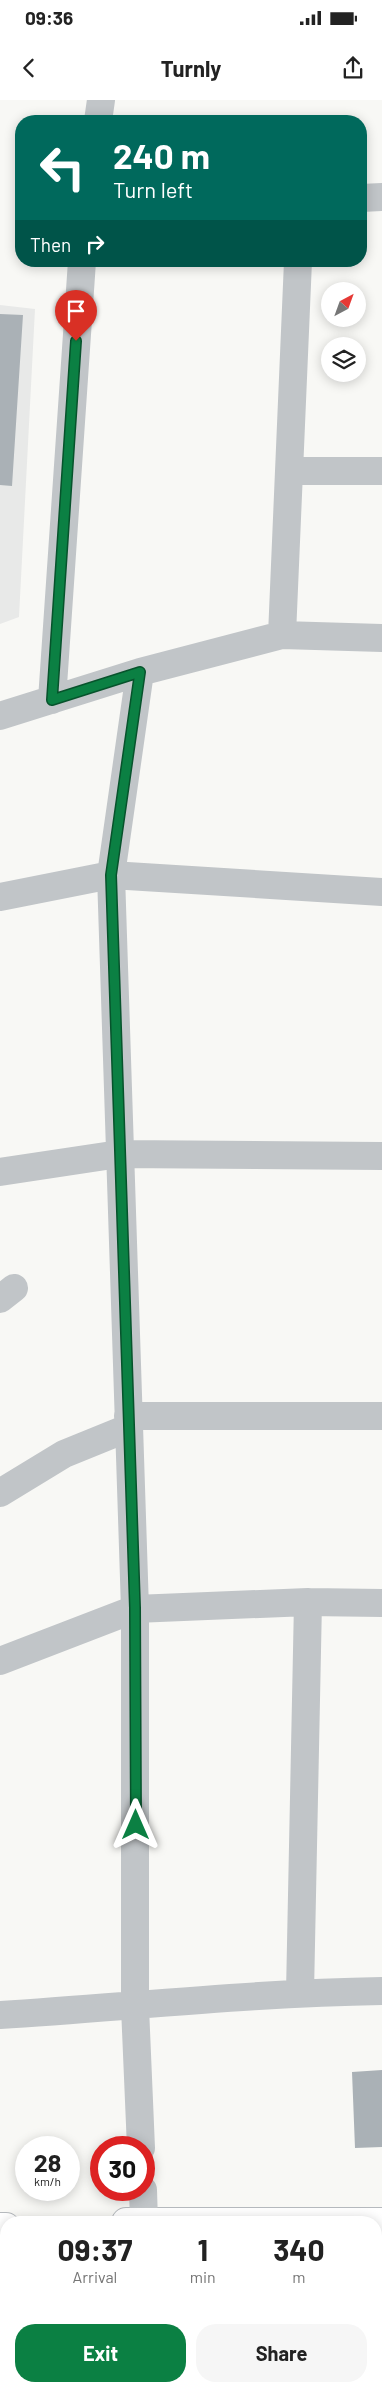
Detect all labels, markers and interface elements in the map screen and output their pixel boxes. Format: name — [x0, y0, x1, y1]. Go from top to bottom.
text: 09:36 — [25, 6, 73, 29]
icon: back — [15, 54, 43, 82]
icon: share — [339, 54, 367, 82]
text: Turnly — [161, 55, 221, 81]
text: 240 m — [113, 134, 210, 176]
icon: left — [30, 135, 95, 200]
text: Turn left — [113, 176, 193, 202]
icon: right — [81, 230, 109, 258]
text: Then — [30, 233, 71, 256]
north arrow — [321, 282, 366, 328]
map controls — [321, 282, 366, 382]
pin — [55, 290, 97, 341]
icon: arrive — [62, 297, 90, 325]
button: layers — [321, 337, 366, 382]
position arrow — [109, 1798, 161, 1850]
speed limit sign: 30 — [90, 2136, 155, 2201]
text: 28 — [34, 2147, 61, 2177]
text: km/h — [34, 2174, 61, 2188]
text: 09:37 — [57, 2231, 132, 2267]
text: 1 — [197, 2231, 208, 2267]
text: 340 — [273, 2231, 325, 2267]
text: Arrival — [73, 2267, 117, 2286]
text: min — [190, 2267, 216, 2286]
text: m — [292, 2267, 305, 2286]
button: Exit — [15, 2324, 186, 2382]
button: Share — [196, 2324, 367, 2382]

